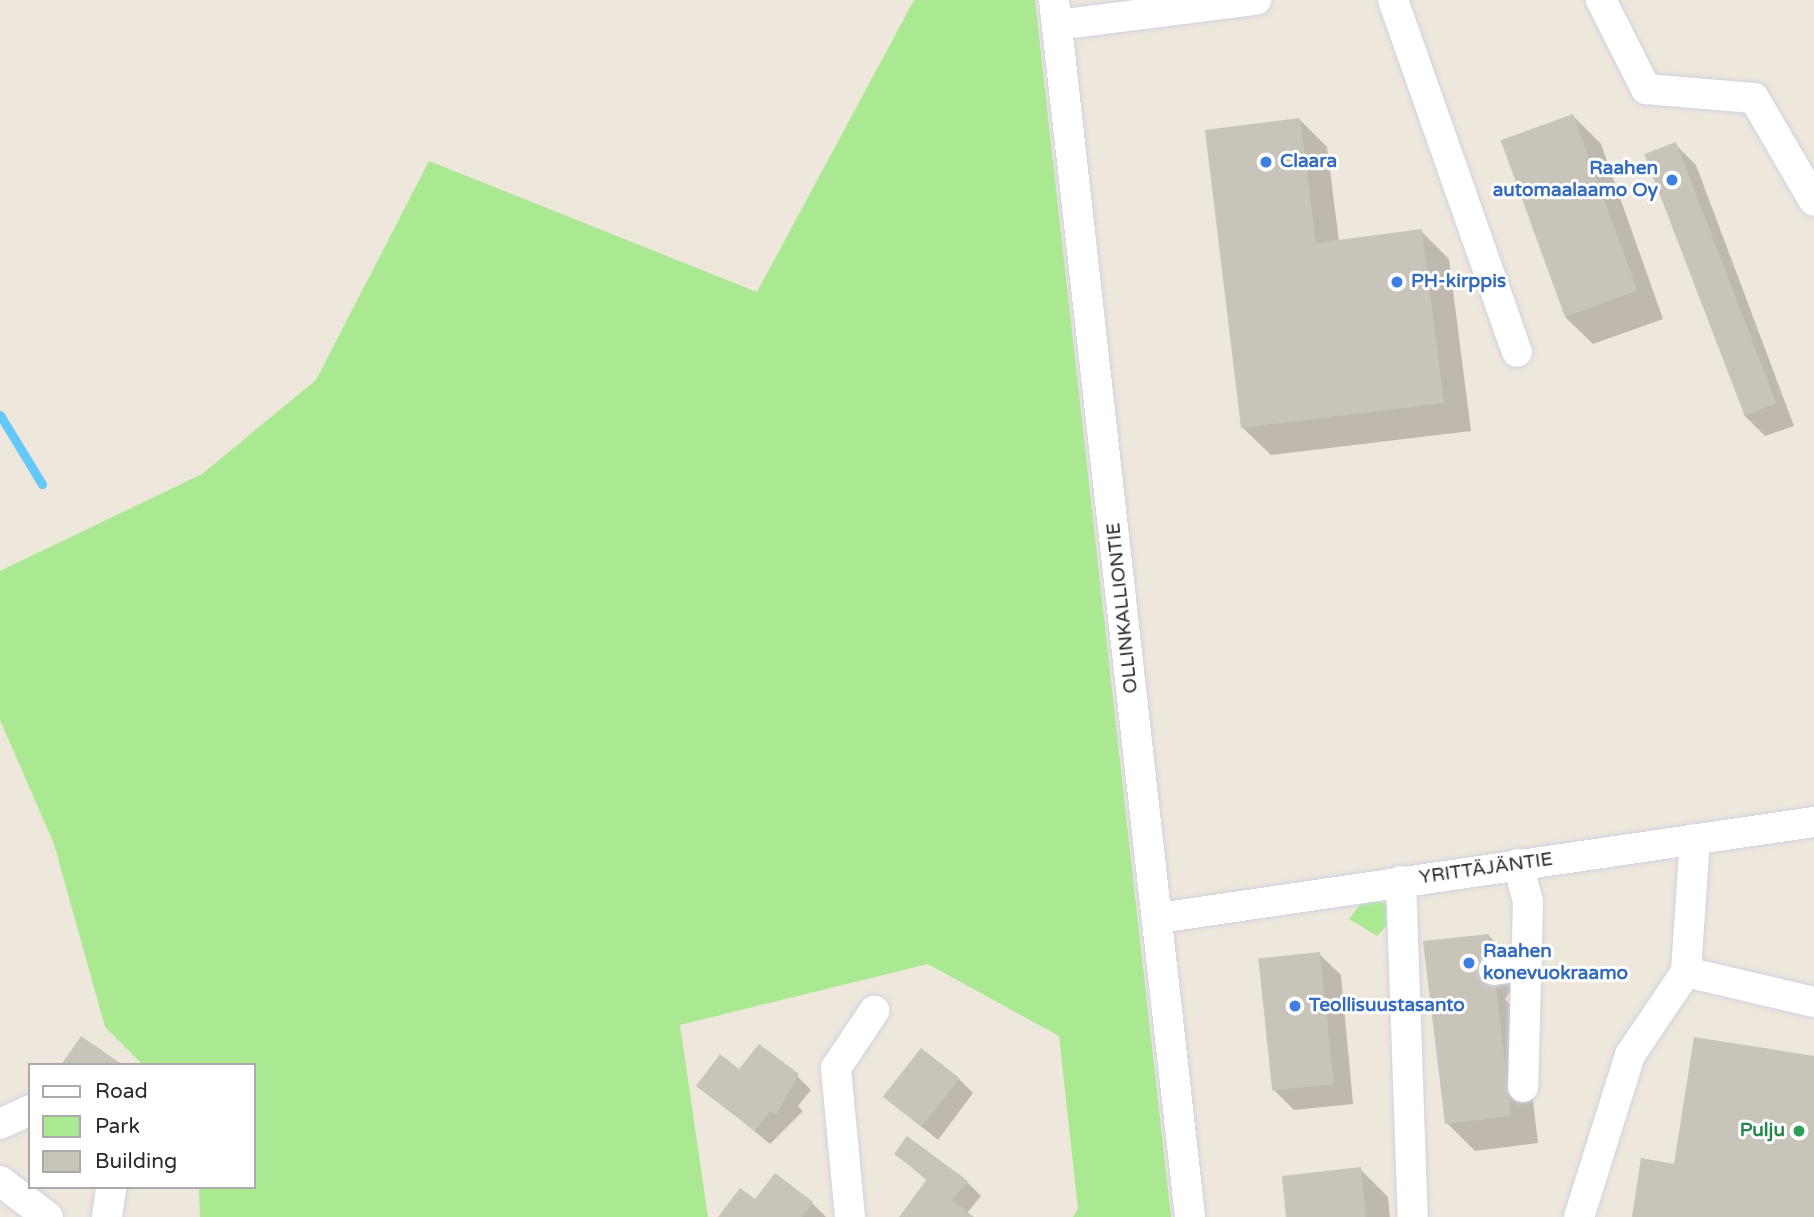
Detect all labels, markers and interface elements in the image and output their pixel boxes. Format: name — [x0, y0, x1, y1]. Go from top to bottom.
place label: Claara — [1280, 151, 1337, 173]
marker: Claara — [1258, 154, 1274, 170]
place label: Raahen automaalaamo Oy — [1493, 158, 1658, 202]
marker: Raahen automaalaamo Oy — [1664, 172, 1680, 188]
place label: PH-kirppis — [1411, 271, 1506, 293]
marker: PH-kirppis — [1389, 274, 1405, 290]
street label: OLLINKALLIONTIE — [1103, 521, 1143, 695]
street label: YRITTÄJÄNTIE — [1418, 848, 1554, 890]
place label: Raahen konevuokraamo — [1483, 941, 1628, 985]
marker: Raahen konevuokraamo — [1461, 955, 1477, 971]
place label: Teollisuustasanto — [1309, 995, 1465, 1017]
marker: Teollisuustasanto — [1287, 998, 1303, 1014]
legend — [28, 1063, 256, 1189]
text: Road — [95, 1079, 148, 1104]
text: Park — [95, 1114, 140, 1139]
place label: Pulju — [1740, 1120, 1785, 1142]
marker: Pulju — [1791, 1123, 1807, 1139]
text: Building — [95, 1149, 177, 1174]

